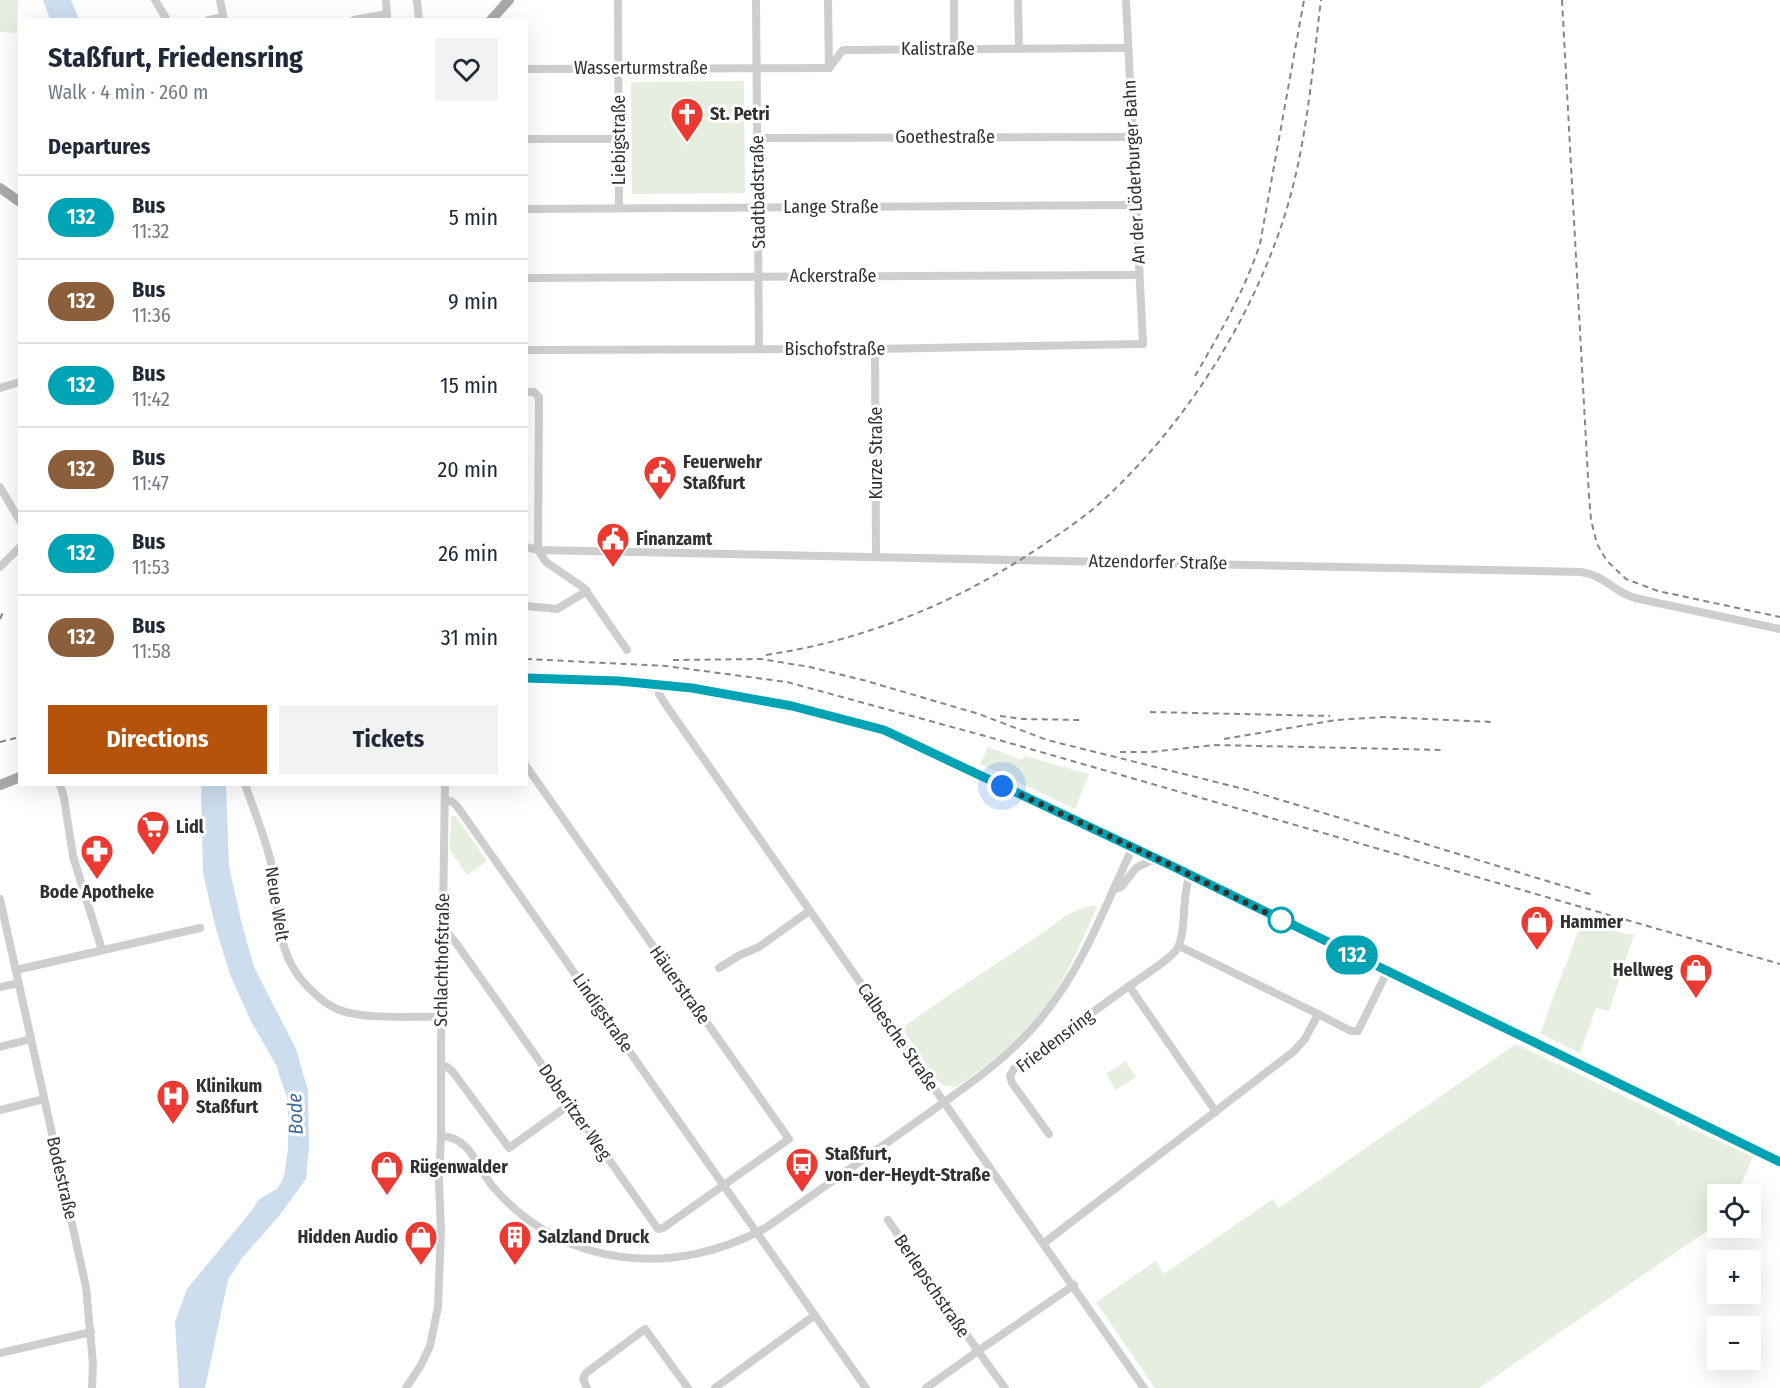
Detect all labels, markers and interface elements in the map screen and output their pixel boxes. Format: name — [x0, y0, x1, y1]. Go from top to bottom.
button: heart — [435, 38, 498, 101]
street label: Kalistraße — [901, 38, 975, 60]
text: Staßfurt, Friedensring — [48, 41, 303, 74]
street label: Wasserturmstraße — [574, 57, 708, 79]
street label: An der Löderburger Bahn — [1118, 79, 1150, 265]
text: Walk · 4 min · 260 m — [48, 80, 208, 104]
street label: Liebigstraße — [608, 95, 630, 185]
church icon: St. Petri — [669, 96, 705, 143]
place label: St. Petri — [710, 103, 770, 125]
street label: Goethestraße — [895, 126, 995, 148]
text: Departures — [48, 133, 150, 160]
street label: Stadtbadstraße — [746, 135, 770, 249]
text: Bus — [132, 192, 165, 219]
street label: Lange Straße — [783, 196, 879, 218]
text: 132 — [67, 204, 95, 230]
text: 5 min — [449, 204, 498, 231]
text: 11:32 — [132, 219, 169, 243]
street label: Ackerstraße — [790, 265, 877, 287]
text: Bus — [132, 276, 165, 303]
text: 132 — [67, 288, 95, 314]
text: 9 min — [448, 288, 498, 315]
text: 11:36 — [132, 303, 171, 327]
street label: Bischofstraße — [785, 338, 886, 360]
text: Bus — [132, 360, 165, 387]
text: 132 — [67, 372, 95, 398]
text: 15 min — [440, 372, 498, 399]
text: 11:42 — [132, 387, 170, 411]
street label: Kurze Straße — [865, 406, 887, 499]
text: Bus — [132, 444, 165, 471]
place label: Feuerwehr Staßfurt — [683, 451, 762, 494]
public building icon: Feuerwehr Staßfurt — [642, 454, 678, 501]
text: 132 — [67, 456, 95, 482]
text: 20 min — [438, 456, 498, 483]
text: 11:47 — [132, 471, 169, 495]
public building icon: Finanzamt — [595, 521, 631, 568]
text: Bus — [132, 528, 165, 555]
place label: Finanzamt — [636, 528, 713, 550]
text: 132 — [67, 540, 95, 566]
text: 26 min — [438, 540, 498, 567]
street label: Atzendorfer Straße — [1088, 550, 1228, 574]
text: 11:53 — [132, 555, 170, 579]
text: Bus — [132, 612, 165, 639]
text: 132 — [67, 624, 95, 650]
text: 31 min — [441, 624, 498, 651]
text: 11:58 — [132, 639, 171, 663]
button: Directions — [48, 705, 267, 774]
button: Tickets — [279, 705, 498, 774]
your location — [987, 771, 1017, 801]
supermarket icon: Lidl — [135, 809, 171, 856]
place label: Lidl — [176, 816, 204, 838]
pharmacy icon: Bode Apotheke — [79, 833, 115, 880]
street label: Neue Welt — [260, 865, 294, 943]
place label: Bode Apotheke — [40, 881, 154, 903]
street label: Schlachthofstraße — [430, 893, 454, 1027]
shop icon: Hammer — [1519, 904, 1555, 951]
unlabelled marker — [1268, 907, 1294, 933]
place label: Hammer — [1560, 911, 1623, 933]
line badge: 132 — [1318, 936, 1386, 974]
street label: Häuerstraße — [645, 942, 715, 1029]
text: 132 — [1338, 942, 1366, 968]
shop icon: Hellweg — [1678, 952, 1714, 999]
place label: Hellweg — [1613, 959, 1673, 981]
street label: Lindigstraße — [568, 969, 638, 1057]
street label: Calbesche Straße — [853, 979, 943, 1095]
street label: Friedensring — [1012, 1004, 1099, 1077]
street label: Doberitzer Weg — [534, 1060, 616, 1165]
place label: Klinikum Staßfurt — [196, 1075, 262, 1118]
hospital icon: Klinikum Staßfurt — [155, 1078, 191, 1125]
water label: Bode — [282, 1092, 308, 1135]
street label: Bodestraße — [42, 1134, 82, 1222]
place label: Staßfurt, von-der-Heydt-Straße — [824, 1143, 990, 1186]
bus stop icon: Staßfurt, von-der-Heydt-Straße — [784, 1146, 820, 1193]
shop icon: Rügenwalder — [369, 1149, 405, 1196]
place label: Rügenwalder — [410, 1156, 508, 1178]
map controls — [1707, 1184, 1761, 1370]
button: locate — [1707, 1184, 1761, 1238]
shop icon: Hidden Audio — [403, 1219, 439, 1266]
building icon: Salzland Druck — [497, 1219, 533, 1266]
place label: Hidden Audio — [297, 1226, 398, 1248]
place label: Salzland Druck — [538, 1226, 650, 1248]
street label: Berlepschstraße — [889, 1230, 975, 1342]
button: + — [1707, 1250, 1761, 1304]
button: − — [1707, 1316, 1761, 1370]

